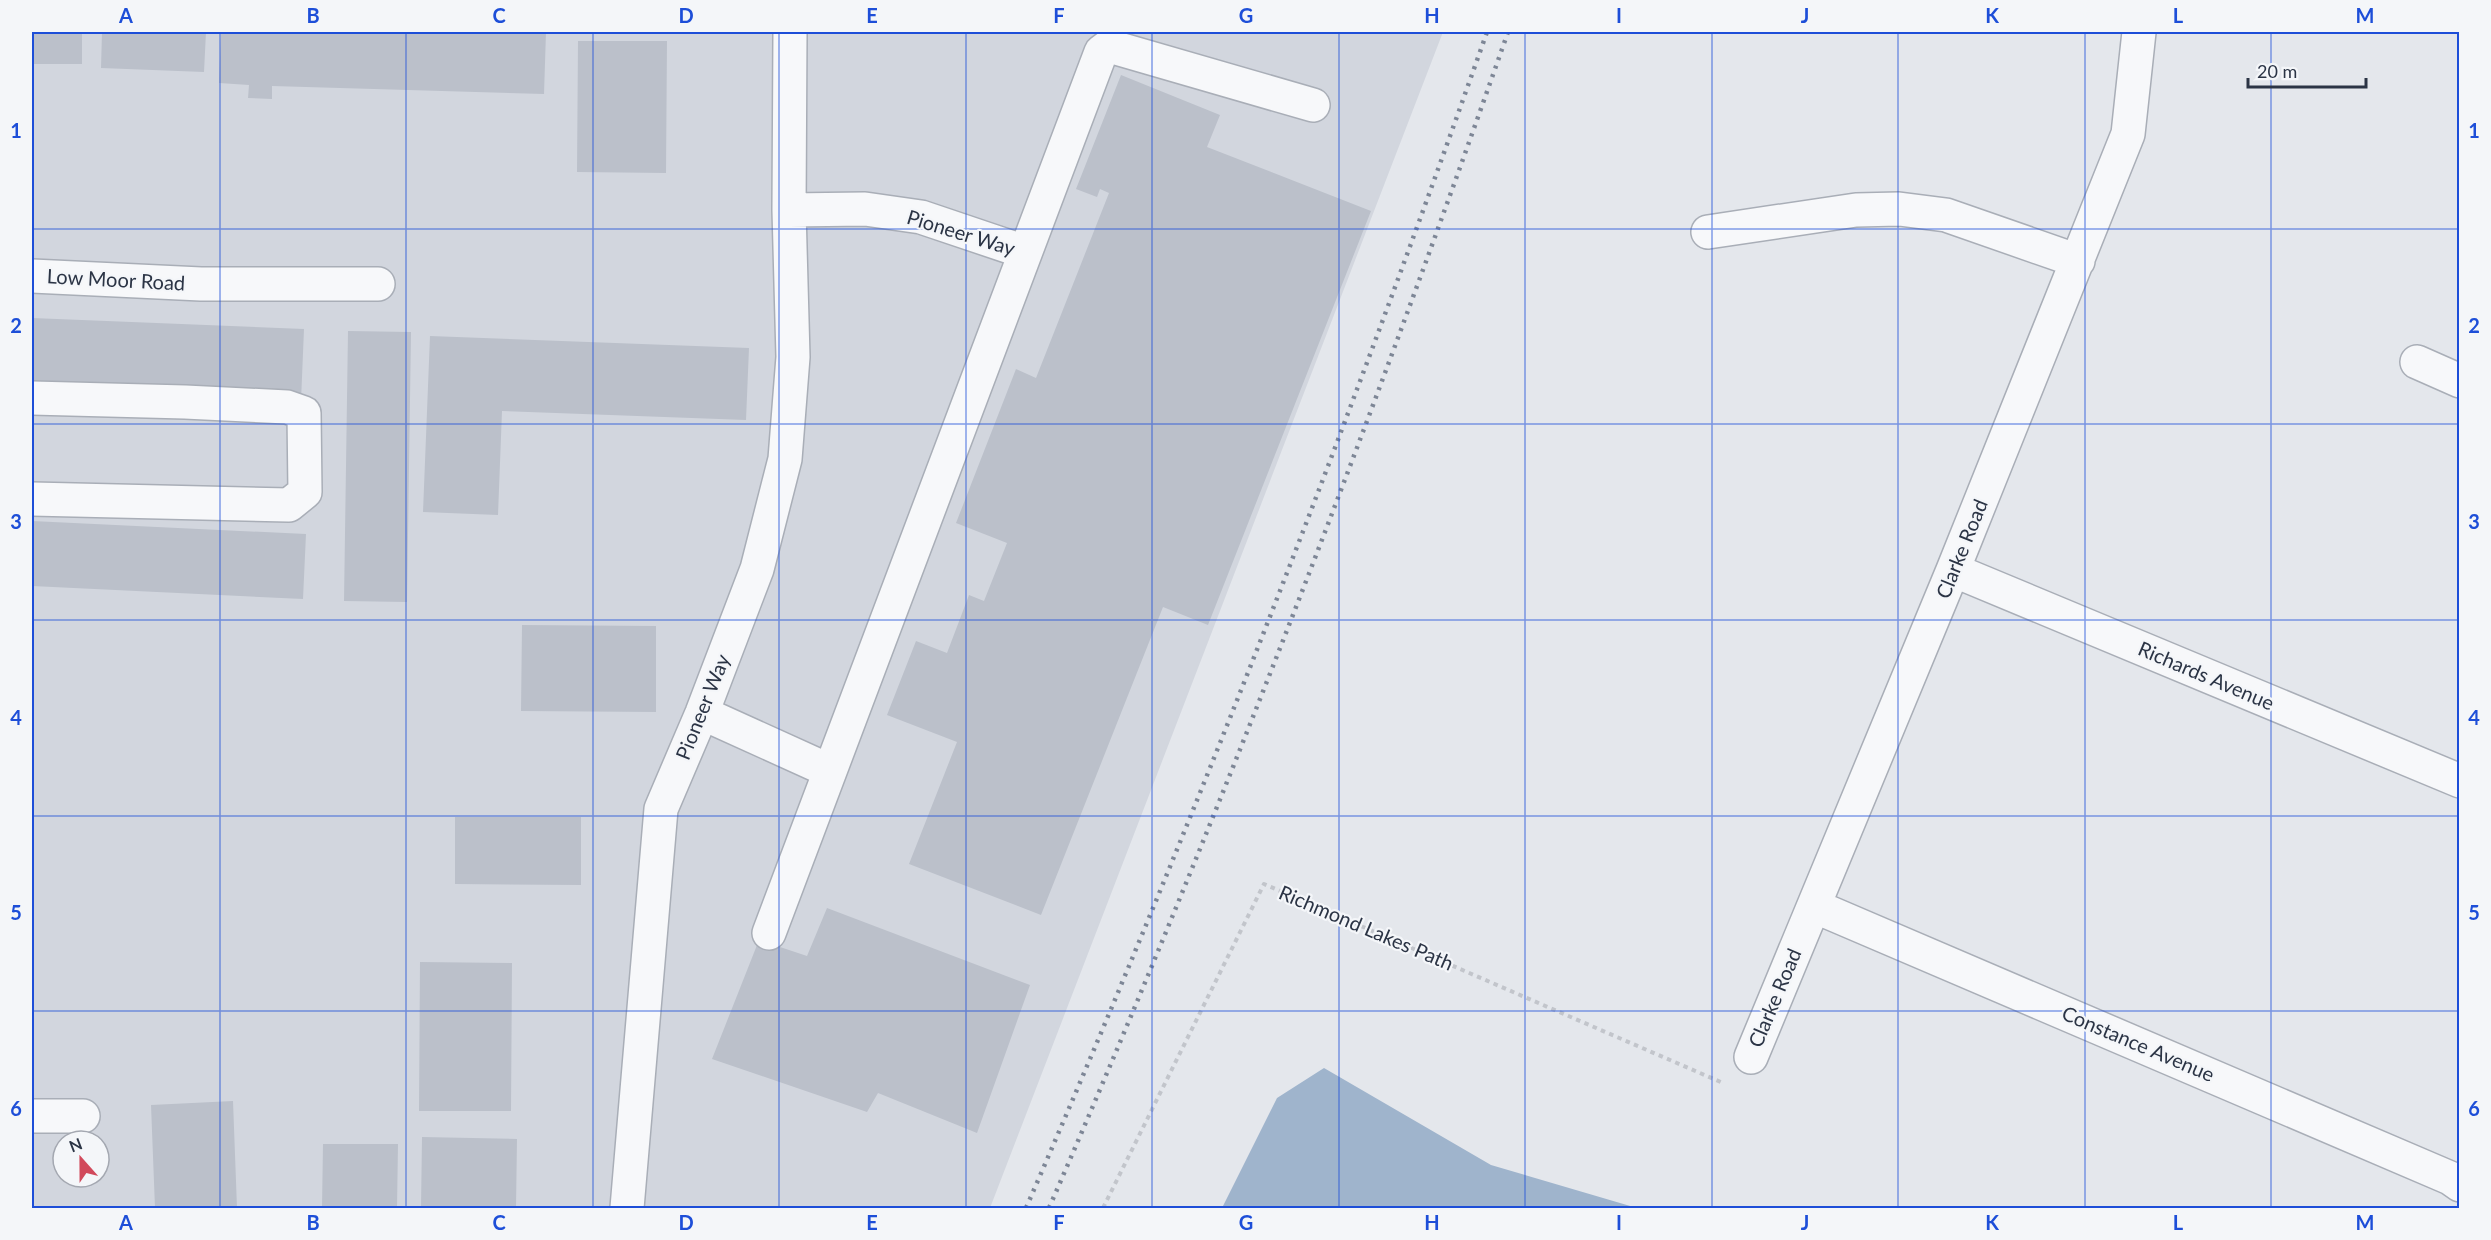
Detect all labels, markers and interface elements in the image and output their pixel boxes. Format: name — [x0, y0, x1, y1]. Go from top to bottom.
text: A — [118, 3, 133, 27]
text: B — [306, 3, 320, 27]
text: C — [492, 3, 506, 27]
text: D — [678, 3, 694, 27]
text: E — [866, 3, 878, 27]
text: F — [1053, 3, 1065, 27]
text: G — [1239, 3, 1253, 27]
text: H — [1424, 3, 1440, 27]
text: I — [1616, 3, 1622, 27]
text: J — [1801, 3, 1809, 27]
text: K — [1985, 3, 1999, 27]
text: L — [2173, 3, 2184, 27]
text: M — [2356, 3, 2374, 27]
scale bar — [2248, 51, 2366, 89]
text: 20 m — [2257, 60, 2297, 82]
text: 1 — [10, 118, 22, 142]
text: 1 — [2468, 118, 2480, 142]
street label: Pioneer Way — [904, 204, 1019, 260]
street label: Low Moor Road — [46, 263, 186, 295]
text: 2 — [10, 313, 22, 337]
text: 2 — [2468, 313, 2480, 337]
street label: Clarke Road — [1930, 495, 1992, 602]
text: 3 — [10, 509, 22, 533]
text: 3 — [2468, 509, 2480, 533]
street label: Richards Avenue — [2135, 636, 2278, 715]
street label: Pioneer Way — [670, 650, 734, 763]
text: 4 — [10, 705, 22, 729]
text: 4 — [2468, 705, 2480, 729]
street label: Richmond Lakes Path — [1276, 879, 1457, 975]
text: 5 — [10, 900, 22, 924]
text: 5 — [2468, 900, 2480, 924]
street label: Clarke Road — [1743, 945, 1806, 1051]
street label: Constance Avenue — [2059, 1000, 2218, 1086]
text: 6 — [10, 1096, 22, 1120]
text: 6 — [2468, 1096, 2480, 1120]
north arrow — [51, 1129, 111, 1189]
text: N — [66, 1133, 85, 1156]
text: A — [118, 1210, 133, 1234]
text: B — [306, 1210, 320, 1234]
text: C — [492, 1210, 506, 1234]
text: D — [678, 1210, 694, 1234]
text: E — [866, 1210, 878, 1234]
text: F — [1053, 1210, 1065, 1234]
text: G — [1239, 1210, 1253, 1234]
text: H — [1424, 1210, 1440, 1234]
text: I — [1616, 1210, 1622, 1234]
text: J — [1801, 1210, 1809, 1234]
text: K — [1985, 1210, 1999, 1234]
text: L — [2173, 1210, 2184, 1234]
text: M — [2356, 1210, 2374, 1234]

